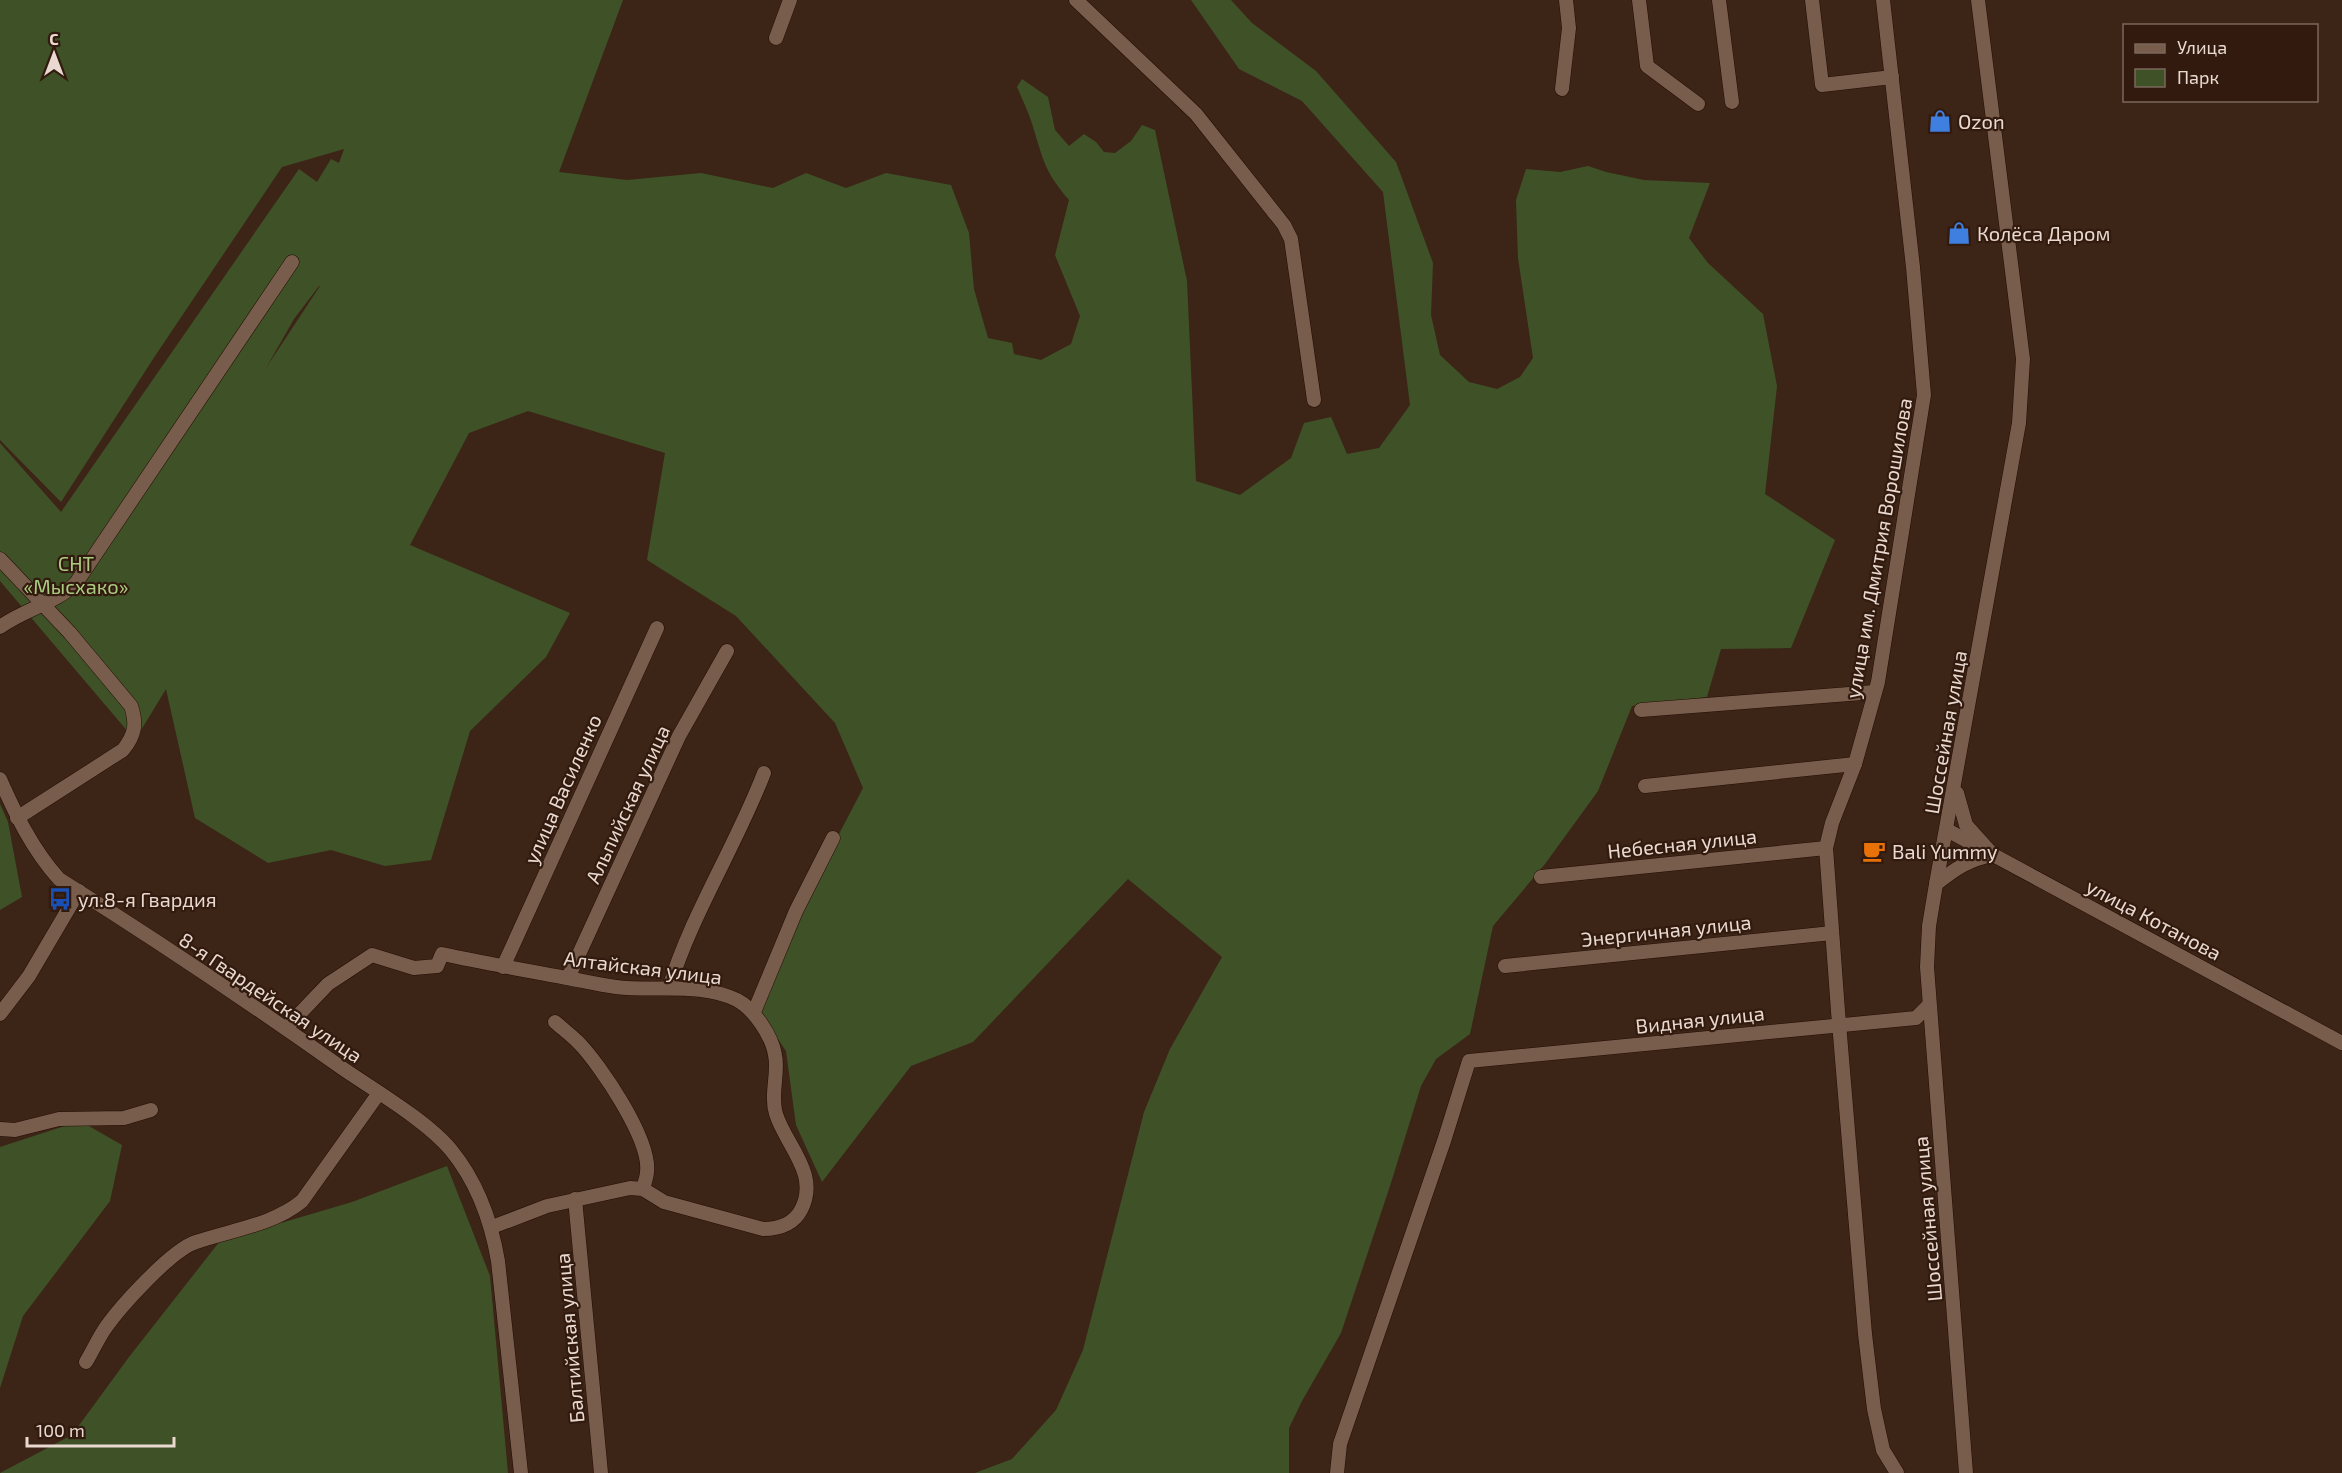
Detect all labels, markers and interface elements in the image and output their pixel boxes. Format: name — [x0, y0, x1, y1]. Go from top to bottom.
north arrow — [24, 24, 84, 84]
legend — [2123, 24, 2318, 102]
text: С — [49, 29, 59, 48]
text: Улица — [2177, 36, 2227, 58]
text: Парк — [2177, 66, 2219, 88]
shop icon: Ozon — [1927, 108, 1953, 134]
place label: Ozon — [1958, 109, 2005, 133]
shop icon: Колёса Даром — [1946, 220, 1972, 246]
place label: Колёса Даром — [1977, 221, 2110, 245]
street label: улица им. Дмитрия Ворошилова — [1840, 396, 1917, 700]
park label: СНТ «Мысхако» — [24, 551, 128, 598]
street label: Шоссейная улица — [1919, 648, 1972, 816]
street label: улица Василенко — [518, 711, 607, 868]
street label: Альпийская улица — [580, 721, 675, 887]
street label: Небесная улица — [1606, 823, 1758, 864]
cafe icon: Bali Yummy — [1861, 838, 1887, 864]
place label: Bali Yummy — [1892, 839, 1998, 863]
street label: улица Котанова — [2082, 873, 2226, 966]
bus stop icon: ул.8-я Гвардия — [47, 886, 73, 912]
place label: ул.8-я Гвардия — [78, 887, 217, 912]
street label: Энергичная улица — [1580, 909, 1752, 952]
street label: 8-я Гвардейская улица — [174, 927, 367, 1068]
street label: Алтайская улица — [562, 945, 723, 990]
street label: Видная улица — [1634, 1000, 1766, 1039]
street label: Шоссейная улица — [1908, 1135, 1947, 1303]
street label: Балтийская улица — [550, 1252, 589, 1424]
scale bar — [27, 1410, 174, 1448]
text: 100 m — [36, 1419, 85, 1441]

